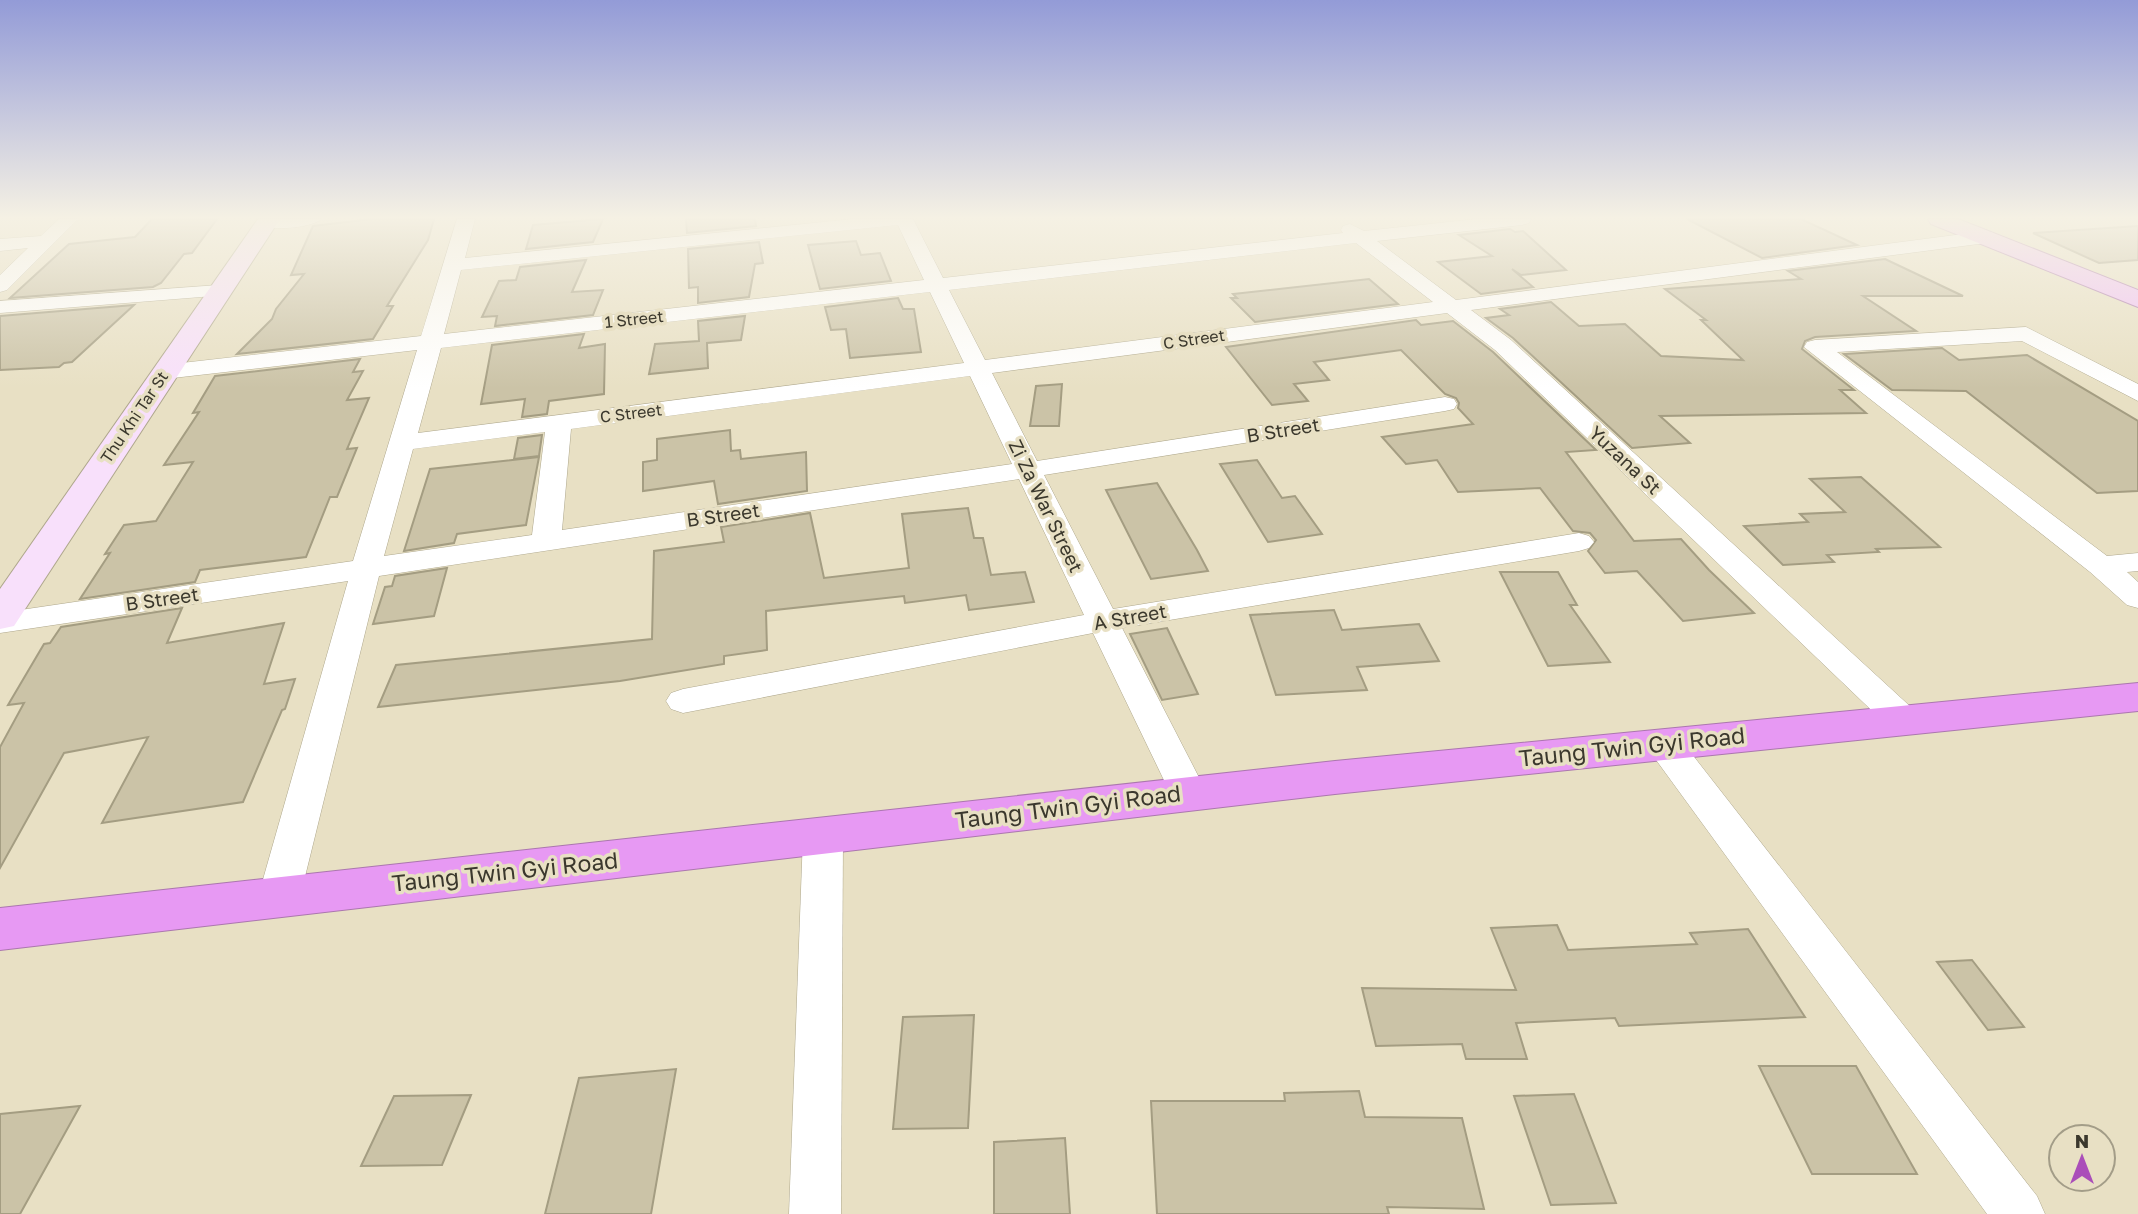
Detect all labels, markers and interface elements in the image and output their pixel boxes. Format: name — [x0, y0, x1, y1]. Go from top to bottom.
street label: 1 Street — [604, 306, 664, 332]
street label: C Street — [1162, 325, 1226, 353]
street label: Thu Khi Tar St — [96, 367, 172, 467]
street label: C Street — [599, 399, 663, 427]
street label: B Street — [1245, 412, 1321, 447]
street label: Yuzana St — [1585, 421, 1666, 499]
street label: Zi Za War Street — [1004, 436, 1089, 576]
street label: B Street — [685, 498, 761, 531]
street label: B Street — [124, 582, 200, 615]
street label: A Street — [1092, 599, 1168, 634]
street label: Taung Twin Gyi Road — [1517, 720, 1746, 772]
street label: Taung Twin Gyi Road — [953, 778, 1182, 834]
street label: Taung Twin Gyi Road — [390, 845, 619, 897]
north arrow — [2047, 1123, 2117, 1193]
text: N — [2075, 1129, 2089, 1152]

